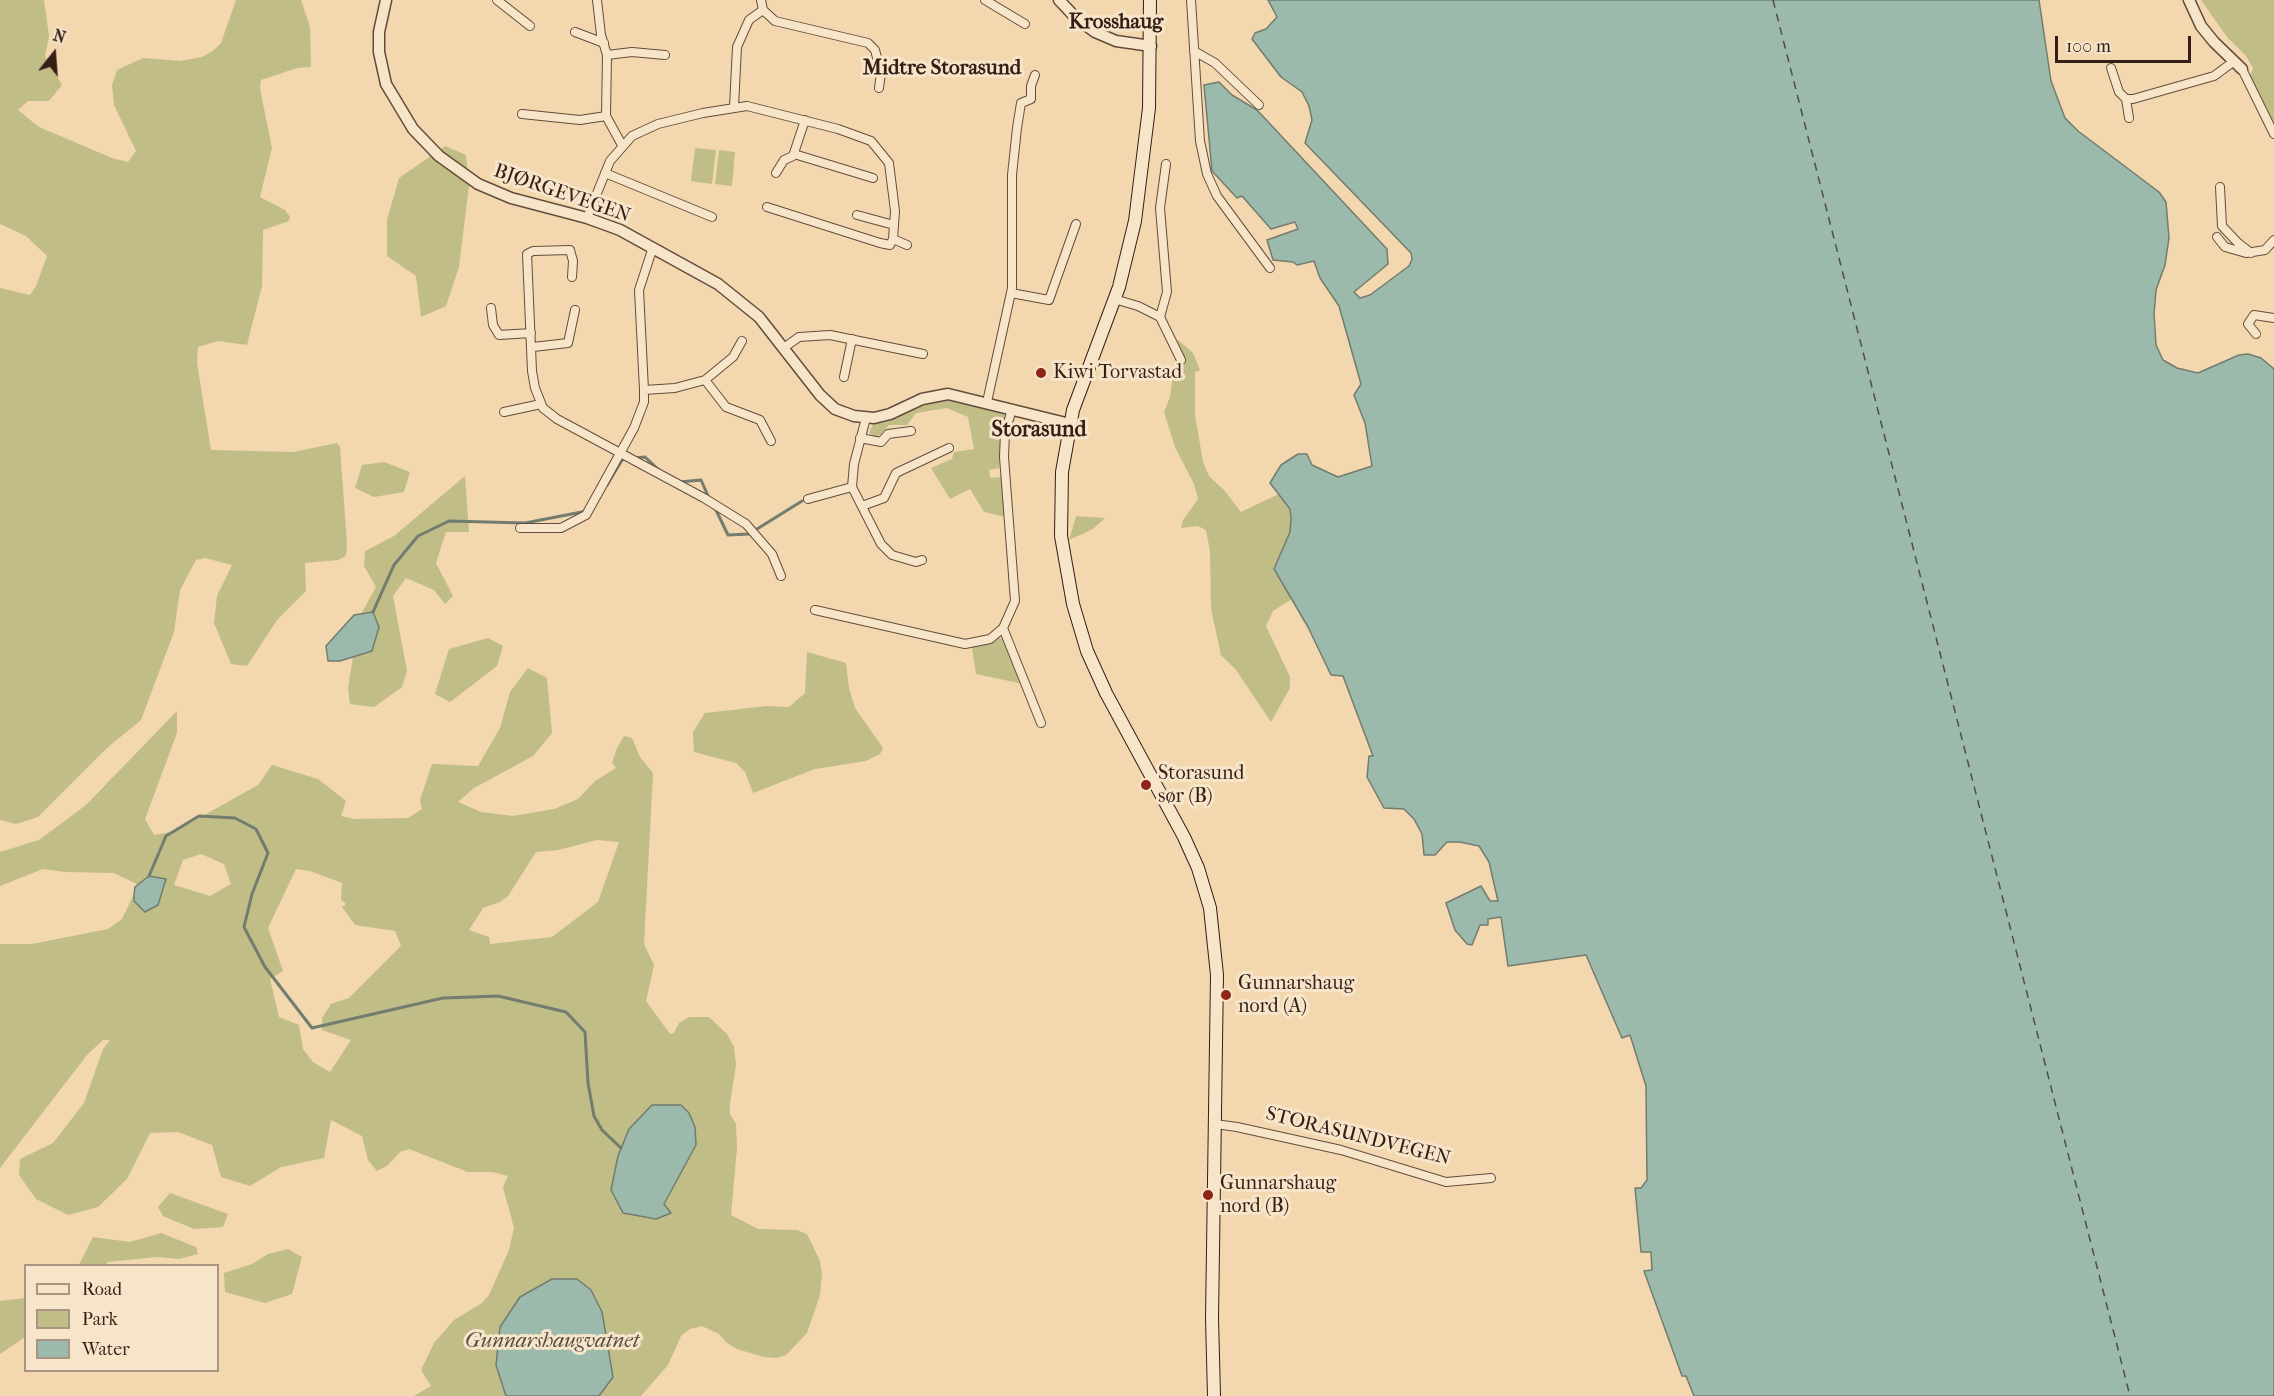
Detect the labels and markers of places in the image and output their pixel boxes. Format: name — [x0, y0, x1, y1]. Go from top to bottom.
place label: Kiwi Torvastad — [1053, 361, 1182, 385]
marker: Kiwi Torvastad — [1034, 366, 1048, 380]
place label: Storasund sør (B) — [1158, 762, 1244, 809]
marker: Storasund sør (B) — [1139, 778, 1153, 792]
place label: Gunnarshaug nord (A) — [1238, 972, 1354, 1019]
marker: Gunnarshaug nord (A) — [1219, 988, 1233, 1002]
place label: Gunnarshaug nord (B) — [1220, 1172, 1336, 1219]
marker: Gunnarshaug nord (B) — [1201, 1188, 1215, 1202]

